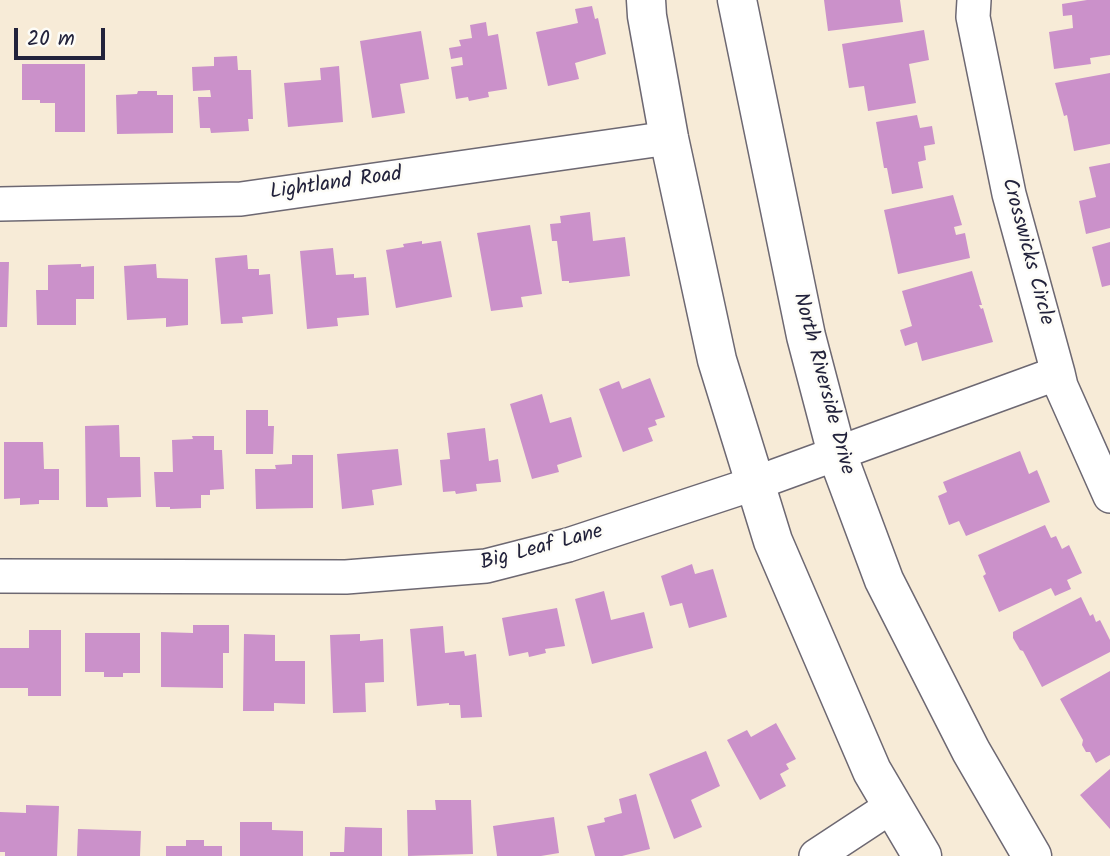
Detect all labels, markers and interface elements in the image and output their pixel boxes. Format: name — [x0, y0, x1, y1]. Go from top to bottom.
scale bar — [18, 14, 108, 58]
text: 20 m — [27, 23, 75, 56]
street label: Lightland Road — [268, 163, 404, 207]
street label: Crosswicks Circle — [994, 176, 1058, 328]
street label: North Riverside Drive — [786, 290, 858, 478]
street label: Big Leaf Lane — [478, 521, 606, 577]

